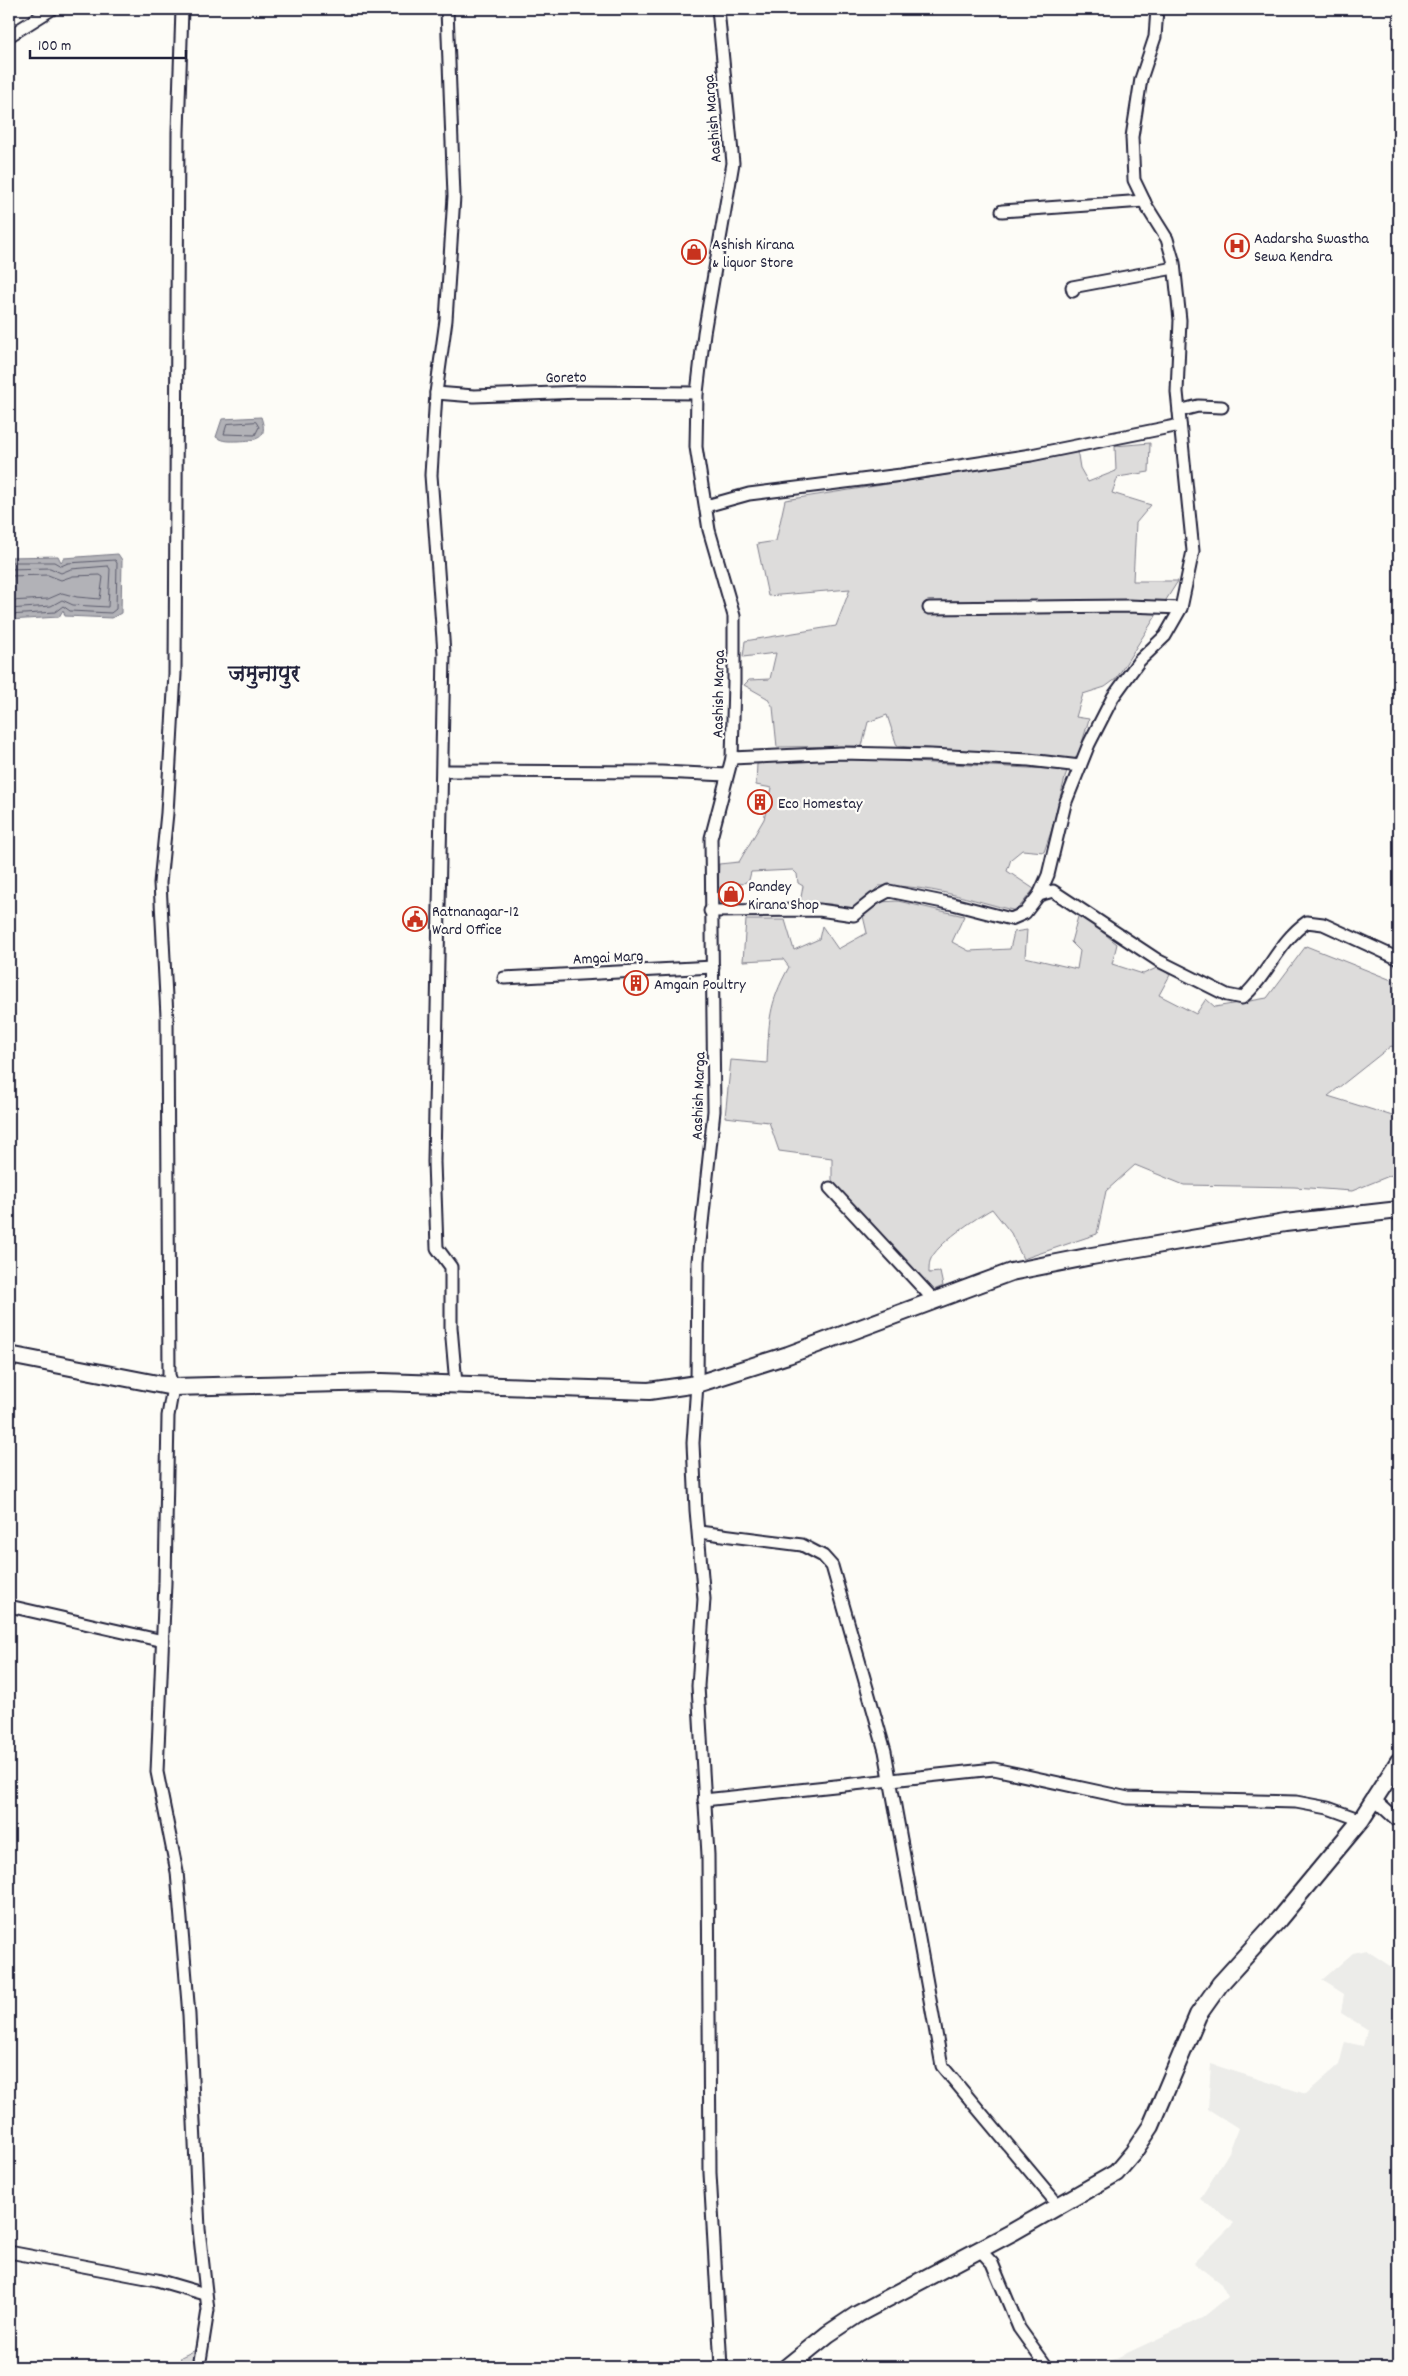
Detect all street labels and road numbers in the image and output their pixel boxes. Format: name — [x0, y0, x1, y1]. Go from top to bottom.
street label: Aashish Marga — [698, 73, 729, 164]
street label: Goreto — [545, 367, 587, 390]
street label: Aashish Marga — [707, 649, 732, 738]
street label: Amgai Marg — [572, 945, 644, 972]
street label: Aashish Marga — [686, 1051, 713, 1141]

